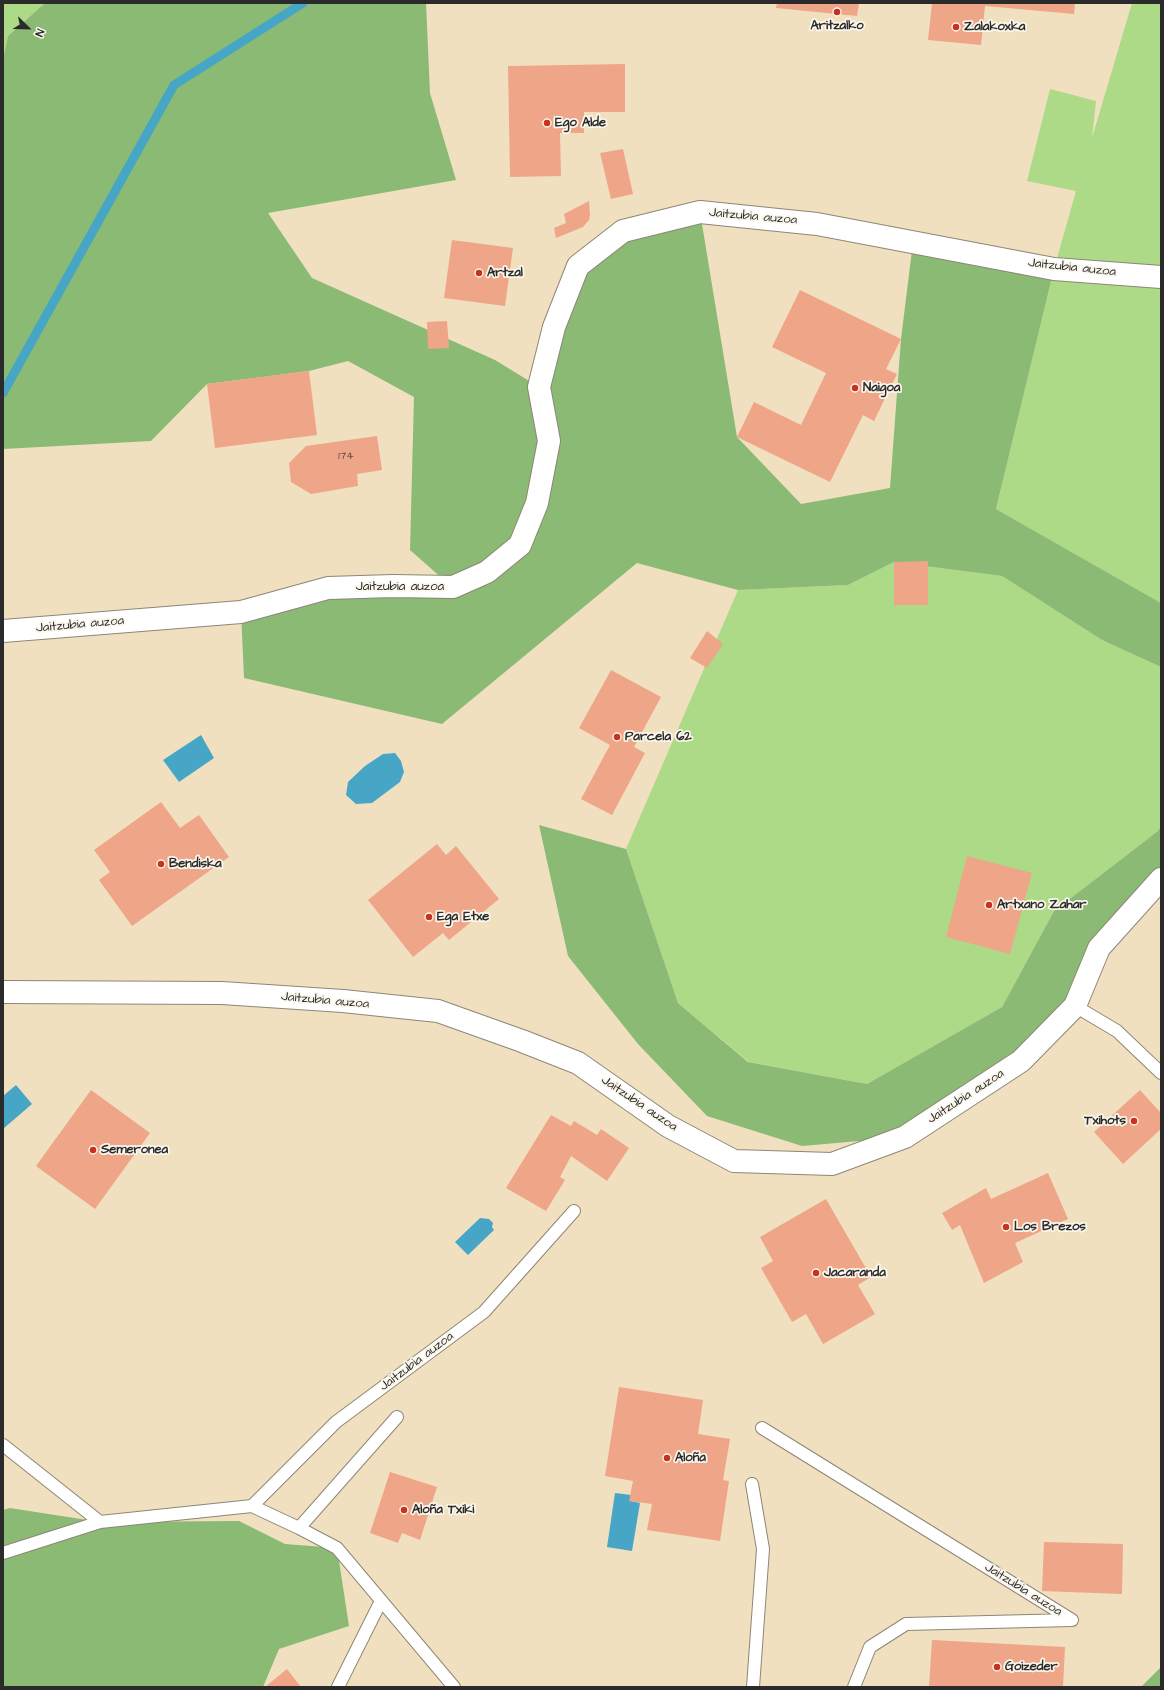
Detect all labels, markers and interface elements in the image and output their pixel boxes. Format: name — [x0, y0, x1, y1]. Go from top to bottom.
marker: Aritzalko — [832, 7, 842, 17]
north arrow — [8, 8, 48, 48]
place label: Aritzalko — [810, 18, 864, 34]
place label: Zalakoxka — [964, 19, 1025, 35]
marker: Zalakoxka — [951, 22, 961, 32]
text: N — [31, 27, 48, 39]
place label: Ego Alde — [555, 115, 606, 131]
marker: Ego Alde — [542, 118, 552, 128]
street label: Jaitzubia auzoa — [708, 205, 798, 229]
street label: Jaitzubia auzoa — [1027, 256, 1117, 280]
place label: Artzal — [487, 265, 523, 281]
marker: Artzal — [474, 268, 484, 278]
place label: Naigoa — [863, 380, 900, 396]
marker: Naigoa — [850, 383, 860, 393]
house number: 174 — [338, 450, 354, 464]
street label: Jaitzubia auzoa — [356, 579, 444, 595]
street label: Jaitzubia auzoa — [35, 613, 125, 637]
place label: Parcela 62 — [625, 729, 692, 745]
marker: Parcela 62 — [612, 732, 622, 742]
place label: Bendiska — [169, 856, 222, 872]
marker: Bendiska — [156, 859, 166, 869]
place label: Artxano Zahar — [997, 897, 1087, 913]
marker: Artxano Zahar — [984, 900, 994, 910]
place label: Ega Etxe — [437, 909, 489, 925]
marker: Ega Etxe — [424, 912, 434, 922]
street label: Jaitzubia auzoa — [280, 989, 370, 1013]
street label: Jaitzubia auzoa — [925, 1066, 1007, 1128]
street label: Jaitzubia auzoa — [598, 1073, 680, 1135]
place label: Txihots — [1084, 1113, 1126, 1129]
marker: Txihots — [1129, 1116, 1139, 1126]
place label: Semeronea — [101, 1142, 168, 1158]
marker: Semeronea — [88, 1145, 98, 1155]
place label: Los Brezos — [1014, 1219, 1086, 1235]
marker: Los Brezos — [1001, 1222, 1011, 1232]
place label: Jacaranda — [824, 1265, 886, 1281]
marker: Jacaranda — [811, 1268, 821, 1278]
street label: Jaitzubia auzoa — [377, 1329, 457, 1395]
place label: Aloña — [675, 1450, 706, 1466]
marker: Aloña — [662, 1453, 672, 1463]
place label: Aloña Txiki — [412, 1502, 474, 1518]
marker: Aloña Txiki — [399, 1505, 409, 1515]
street label: Jaitzubia auzoa — [981, 1560, 1065, 1620]
place label: Goizeder — [1005, 1659, 1058, 1675]
marker: Goizeder — [992, 1662, 1002, 1672]

